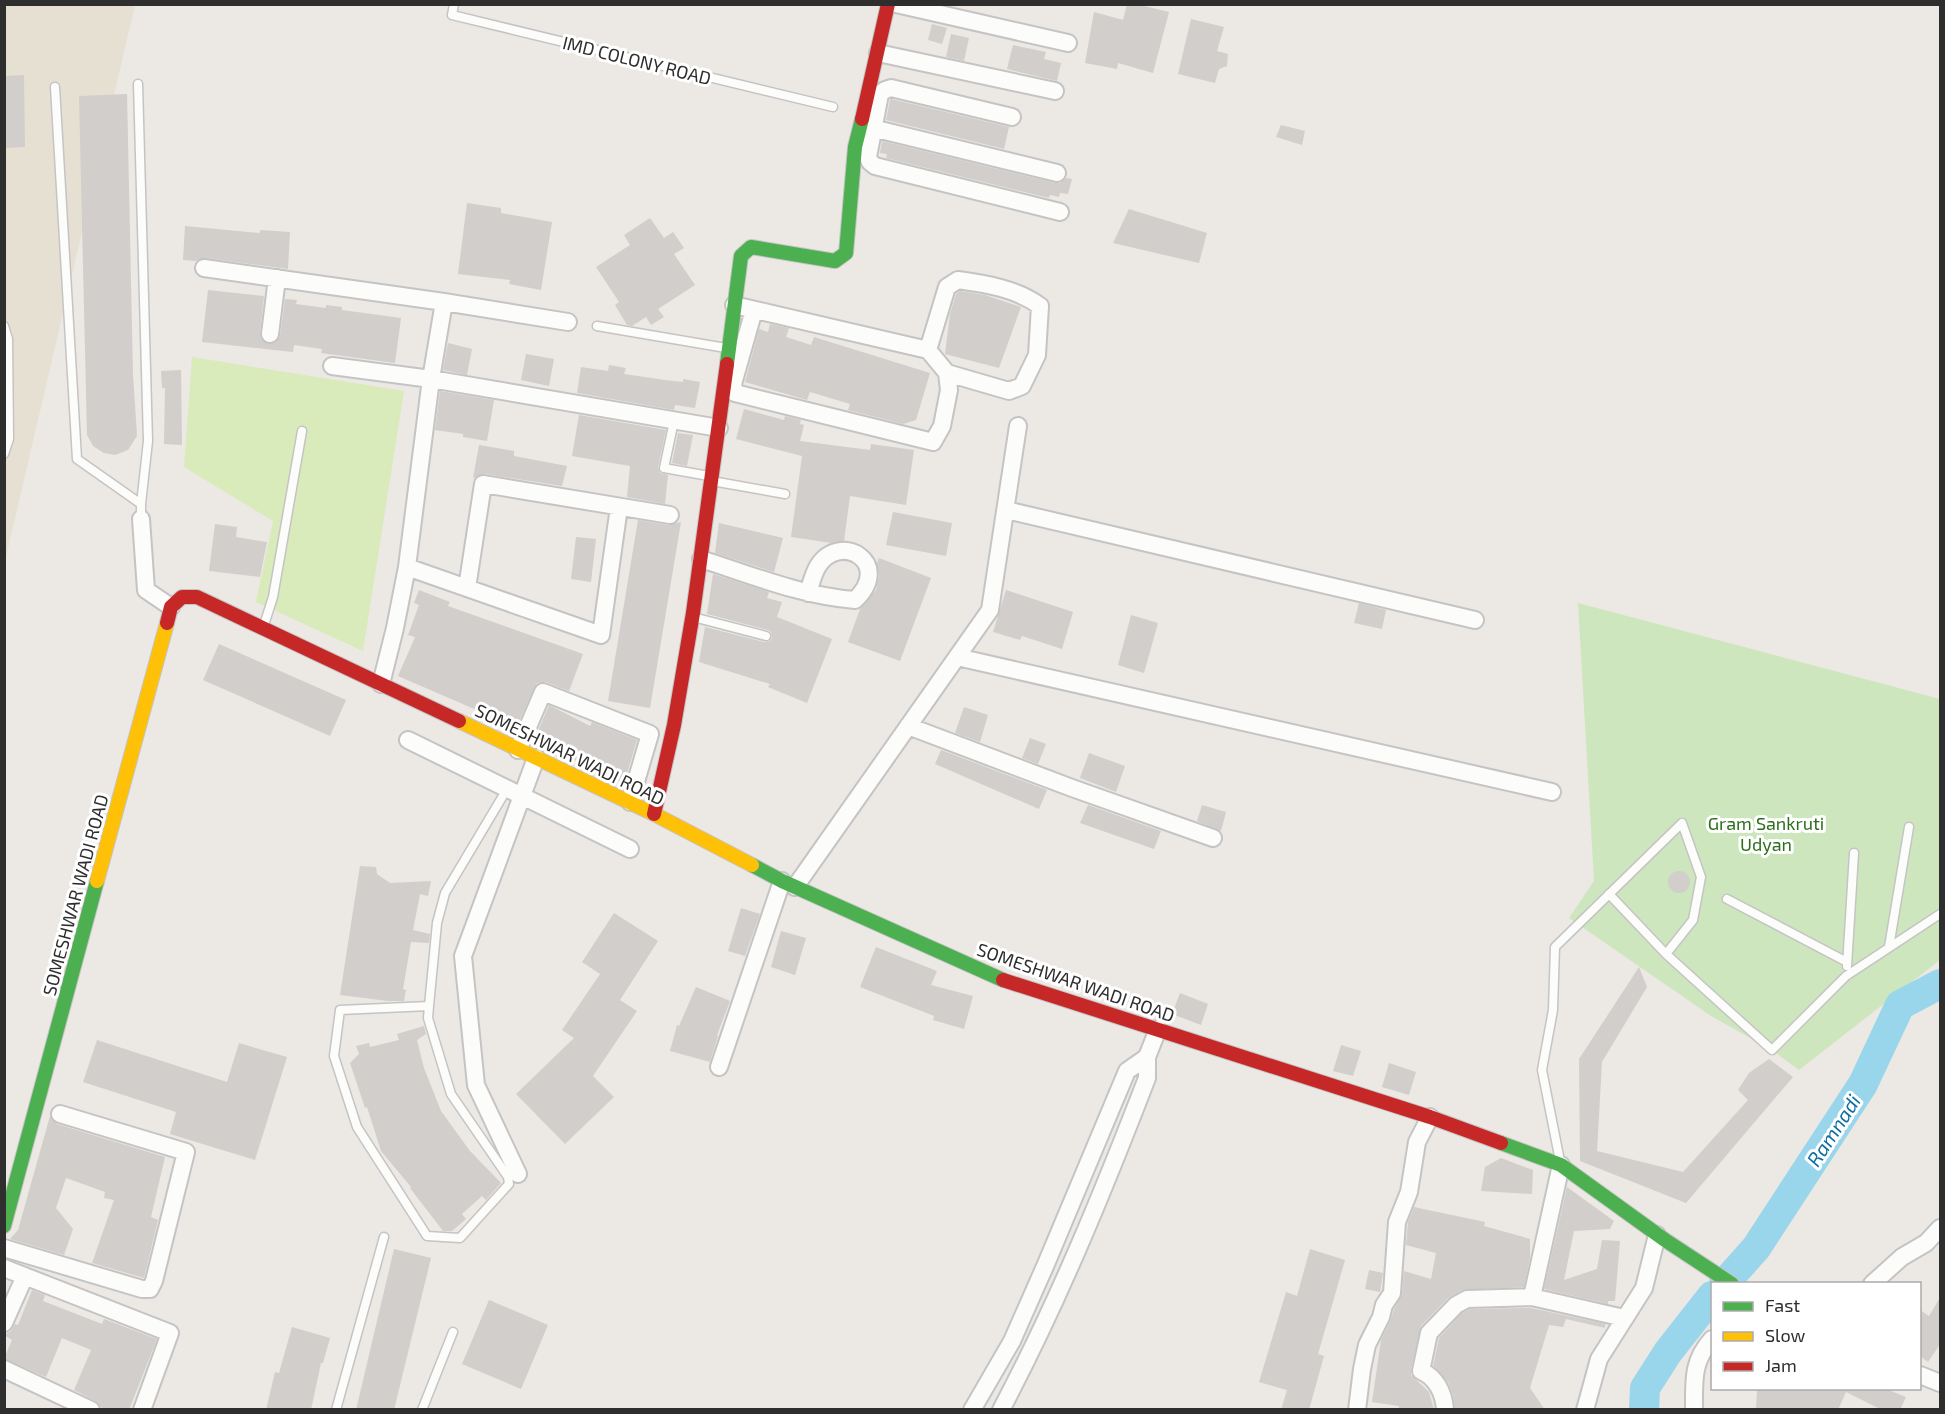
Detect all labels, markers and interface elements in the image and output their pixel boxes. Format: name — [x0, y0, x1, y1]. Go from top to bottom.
street label: IMD COLONY ROAD — [560, 31, 714, 89]
street label: SOMESHWAR WADI ROAD — [472, 699, 668, 809]
street label: SOMESHWAR WADI ROAD — [38, 792, 112, 998]
park label: Gram Sankruti Udyan — [1708, 812, 1824, 855]
street label: SOMESHWAR WADI ROAD — [974, 938, 1178, 1026]
water label: Ramnadi — [1801, 1090, 1865, 1170]
legend — [1711, 1282, 1921, 1390]
text: Fast — [1765, 1294, 1800, 1316]
text: Slow — [1765, 1324, 1806, 1346]
text: Jam — [1765, 1354, 1797, 1376]

